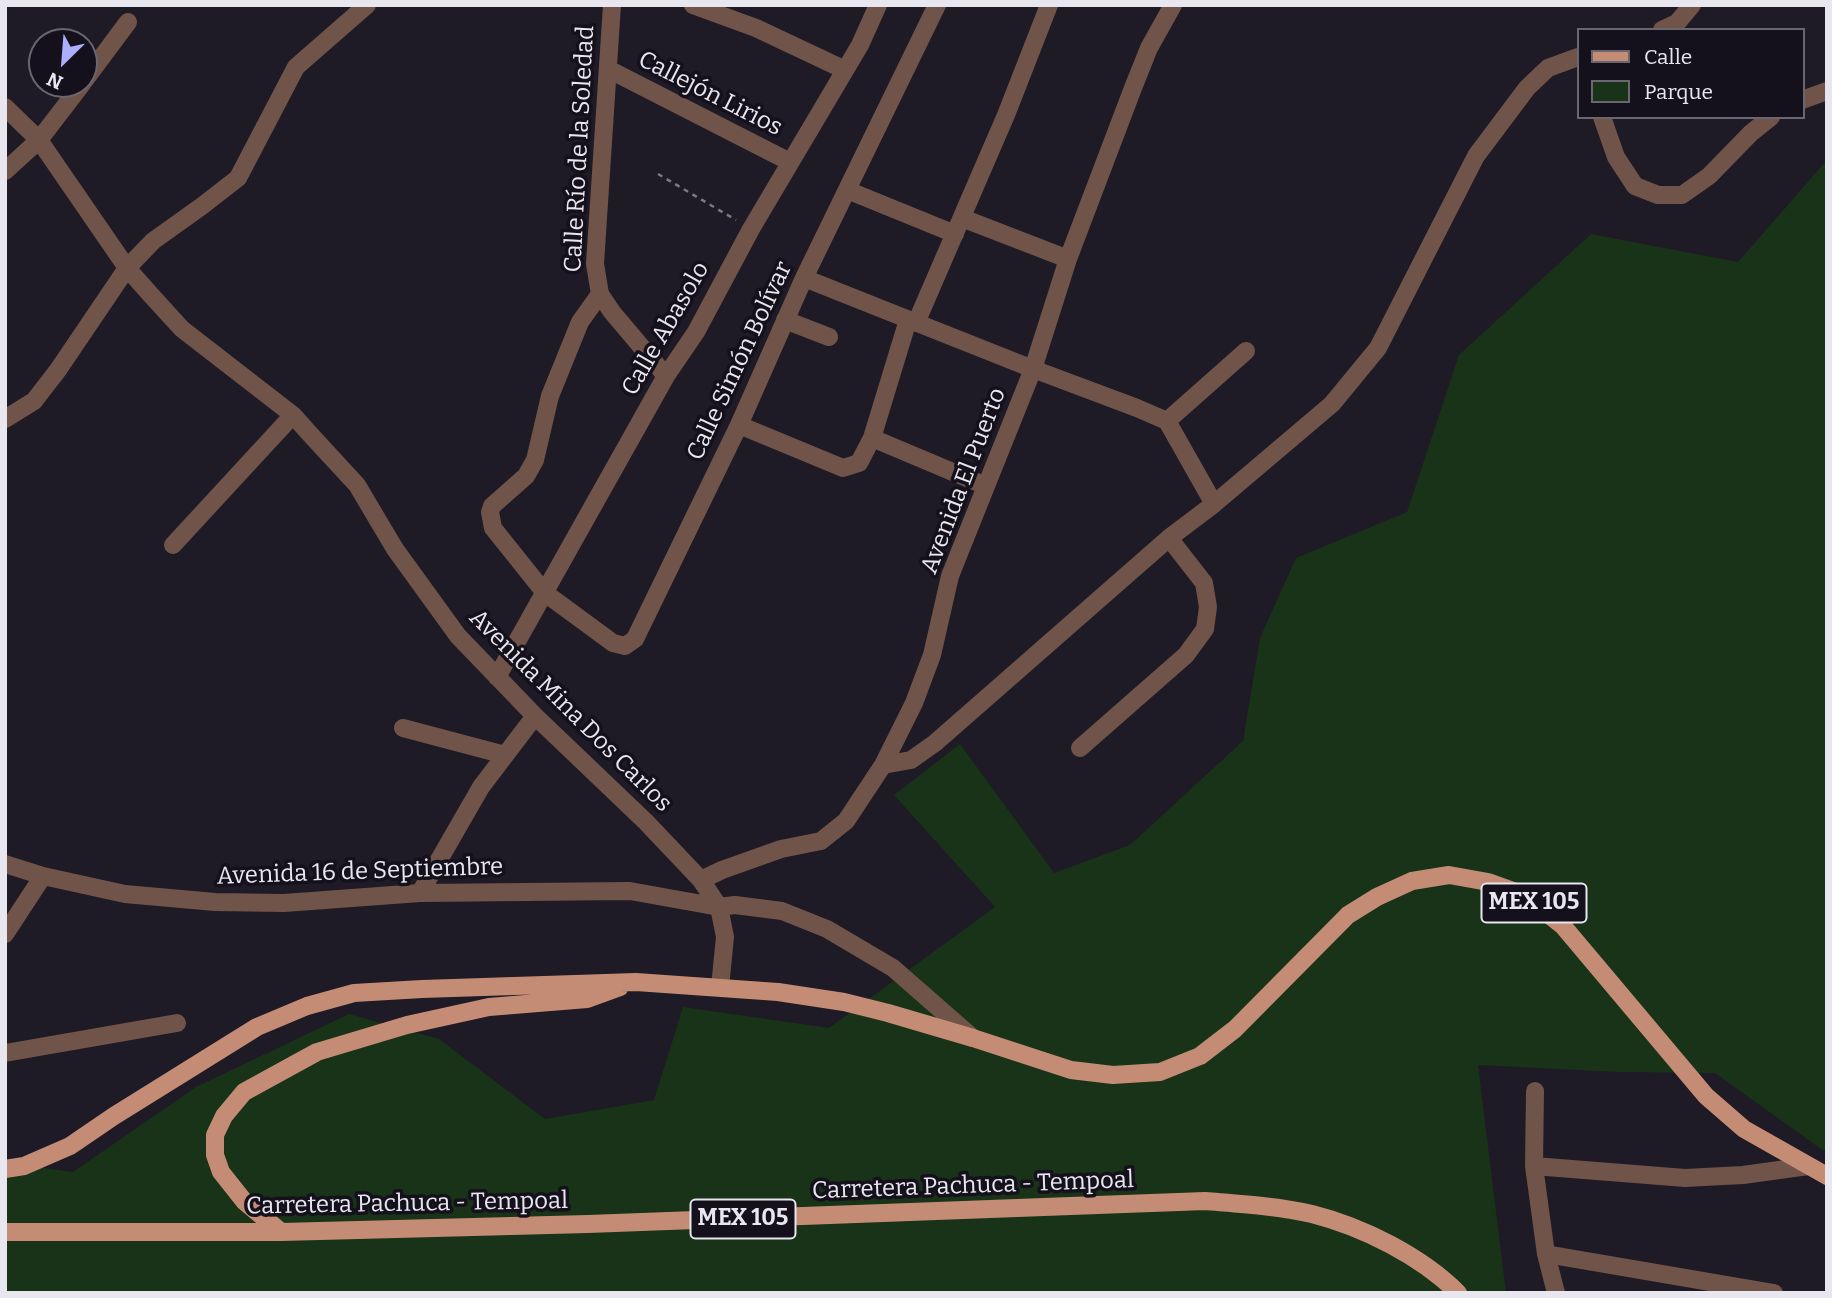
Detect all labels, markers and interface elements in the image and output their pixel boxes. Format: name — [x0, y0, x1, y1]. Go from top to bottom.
street label: Calle Río de la Soledad — [559, 25, 601, 273]
north arrow — [28, 28, 98, 98]
legend — [1576, 28, 1804, 119]
text: Calle — [1644, 44, 1692, 70]
street label: Callejón Lirios — [633, 45, 787, 143]
text: N — [43, 67, 66, 94]
text: Parque — [1644, 79, 1713, 105]
street label: Calle Abasolo — [616, 257, 716, 401]
street label: Calle Simón Bolívar — [681, 257, 799, 465]
street label: Avenida El Puerto — [915, 384, 1013, 578]
street label: Avenida Mina Dos Carlos — [463, 604, 677, 818]
street label: Avenida 16 de Septiembre — [216, 853, 504, 891]
road number: MEX 105 — [1482, 884, 1586, 922]
street label: Carretera Pachuca - Tempoal — [812, 1166, 1134, 1206]
street label: Carretera Pachuca - Tempoal — [246, 1187, 568, 1221]
road number: MEX 105 — [690, 1200, 796, 1238]

